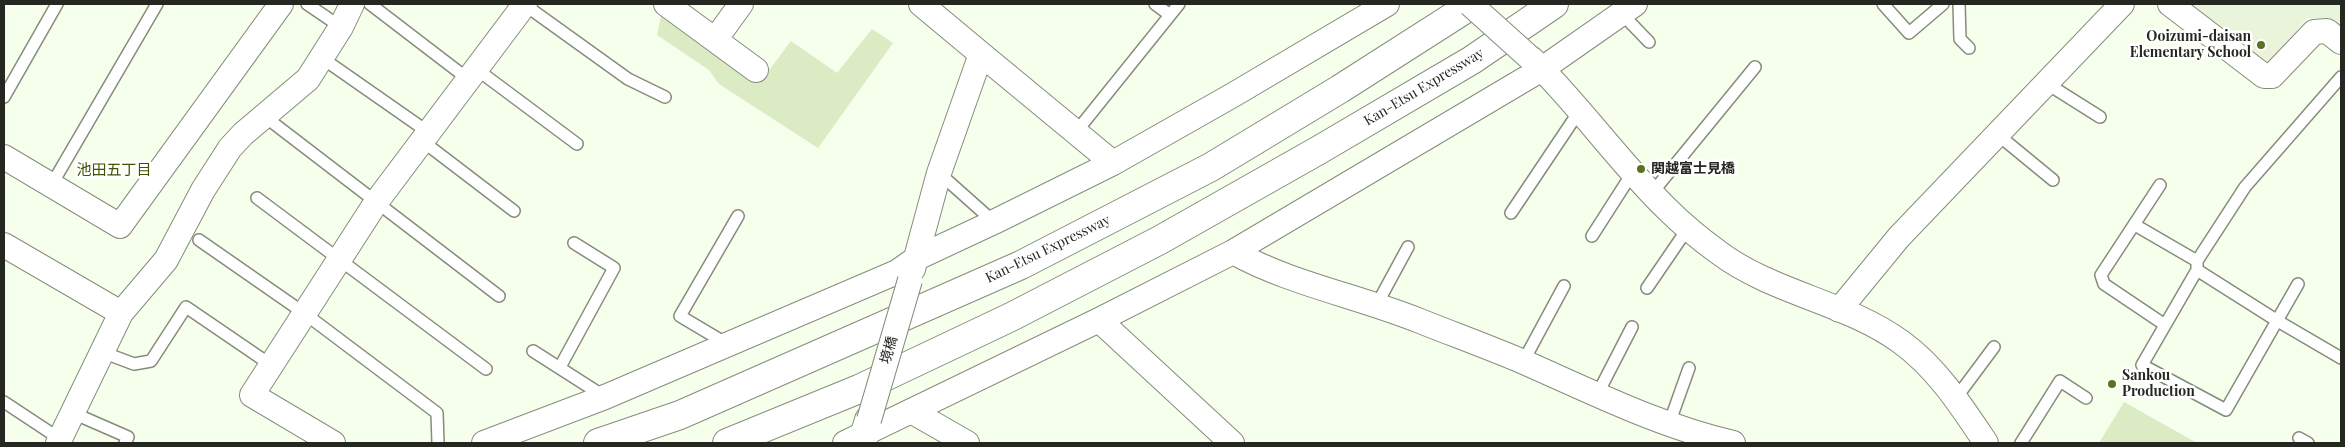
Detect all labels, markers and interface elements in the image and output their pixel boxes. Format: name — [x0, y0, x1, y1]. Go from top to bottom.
place label: Ooizumi-daisan Elementary School — [2130, 29, 2251, 62]
marker: Ooizumi-daisan Elementary School — [2255, 39, 2267, 51]
street label: Kan-Etsu Expressway — [1361, 45, 1487, 129]
district label: 池田五丁目 — [77, 161, 151, 179]
place label: 関越富士見橋 — [1651, 161, 1735, 177]
marker: 関越富士見橋 — [1635, 163, 1647, 175]
street label: Kan-Etsu Expressway — [983, 211, 1113, 287]
street label: 境橋 — [877, 334, 901, 366]
place label: Sankou Production — [2122, 368, 2195, 401]
marker: Sankou Production — [2106, 378, 2118, 390]

